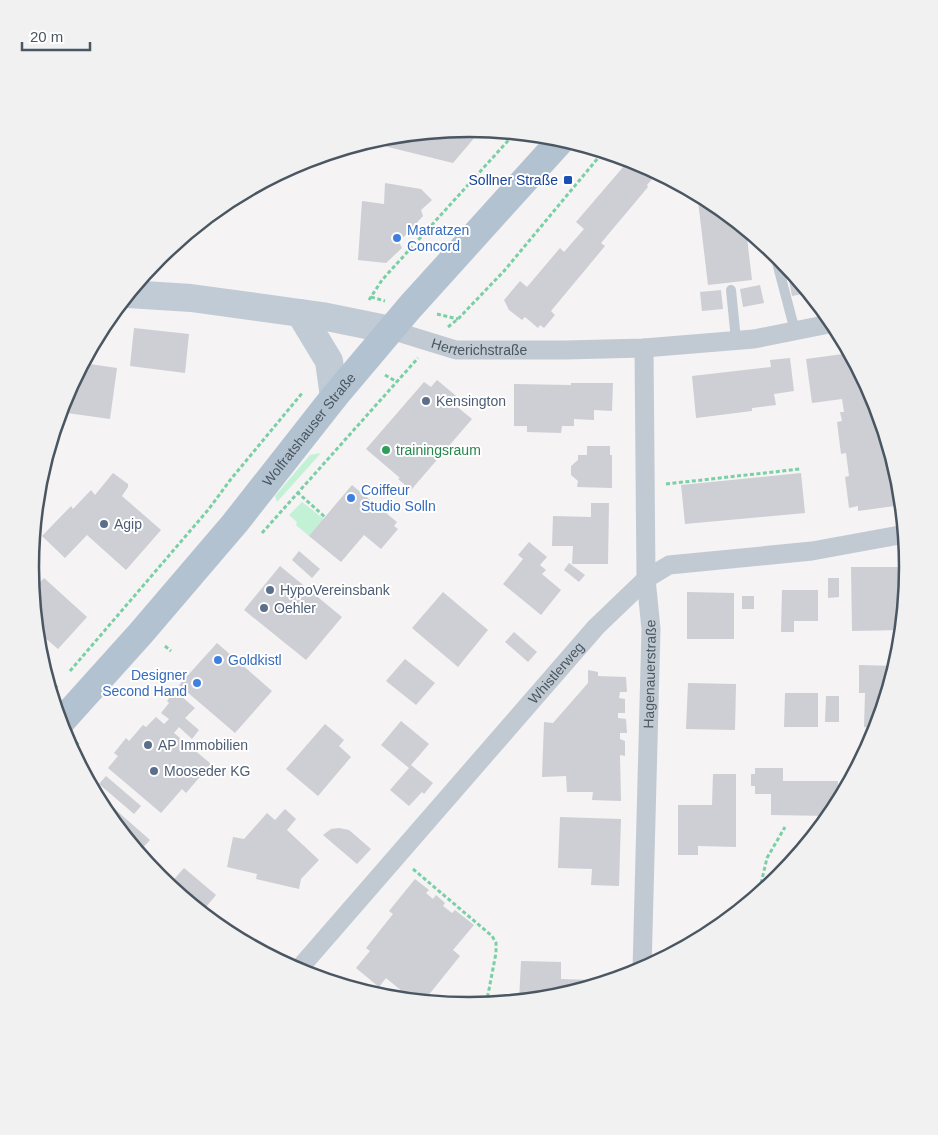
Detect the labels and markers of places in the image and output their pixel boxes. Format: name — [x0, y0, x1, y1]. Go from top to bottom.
place label: Sollner Straße — [469, 172, 558, 188]
marker: Sollner Straße — [562, 174, 574, 186]
place label: Matratzen Concord — [407, 222, 469, 254]
marker: Matratzen Concord — [391, 232, 403, 244]
place label: Kensington — [436, 393, 506, 409]
marker: Kensington — [420, 395, 432, 407]
place label: trainingsraum — [396, 442, 481, 458]
marker: trainingsraum — [380, 444, 392, 456]
place label: Coiffeur Studio Solln — [361, 482, 436, 514]
marker: Coiffeur Studio Solln — [345, 492, 357, 504]
place label: Agip — [114, 516, 142, 532]
marker: Agip — [98, 518, 110, 530]
place label: HypoVereinsbank — [280, 582, 391, 598]
marker: HypoVereinsbank — [264, 584, 276, 596]
place label: Oehler — [274, 600, 316, 616]
marker: Oehler — [258, 602, 270, 614]
place label: Goldkistl — [228, 652, 282, 668]
marker: Goldkistl — [212, 654, 224, 666]
place label: Designer Second Hand — [102, 667, 187, 699]
marker: Designer Second Hand — [191, 677, 203, 689]
place label: AP Immobilien — [158, 737, 248, 753]
marker: AP Immobilien — [142, 739, 154, 751]
place label: Mooseder KG — [164, 763, 250, 779]
marker: Mooseder KG — [148, 765, 160, 777]

